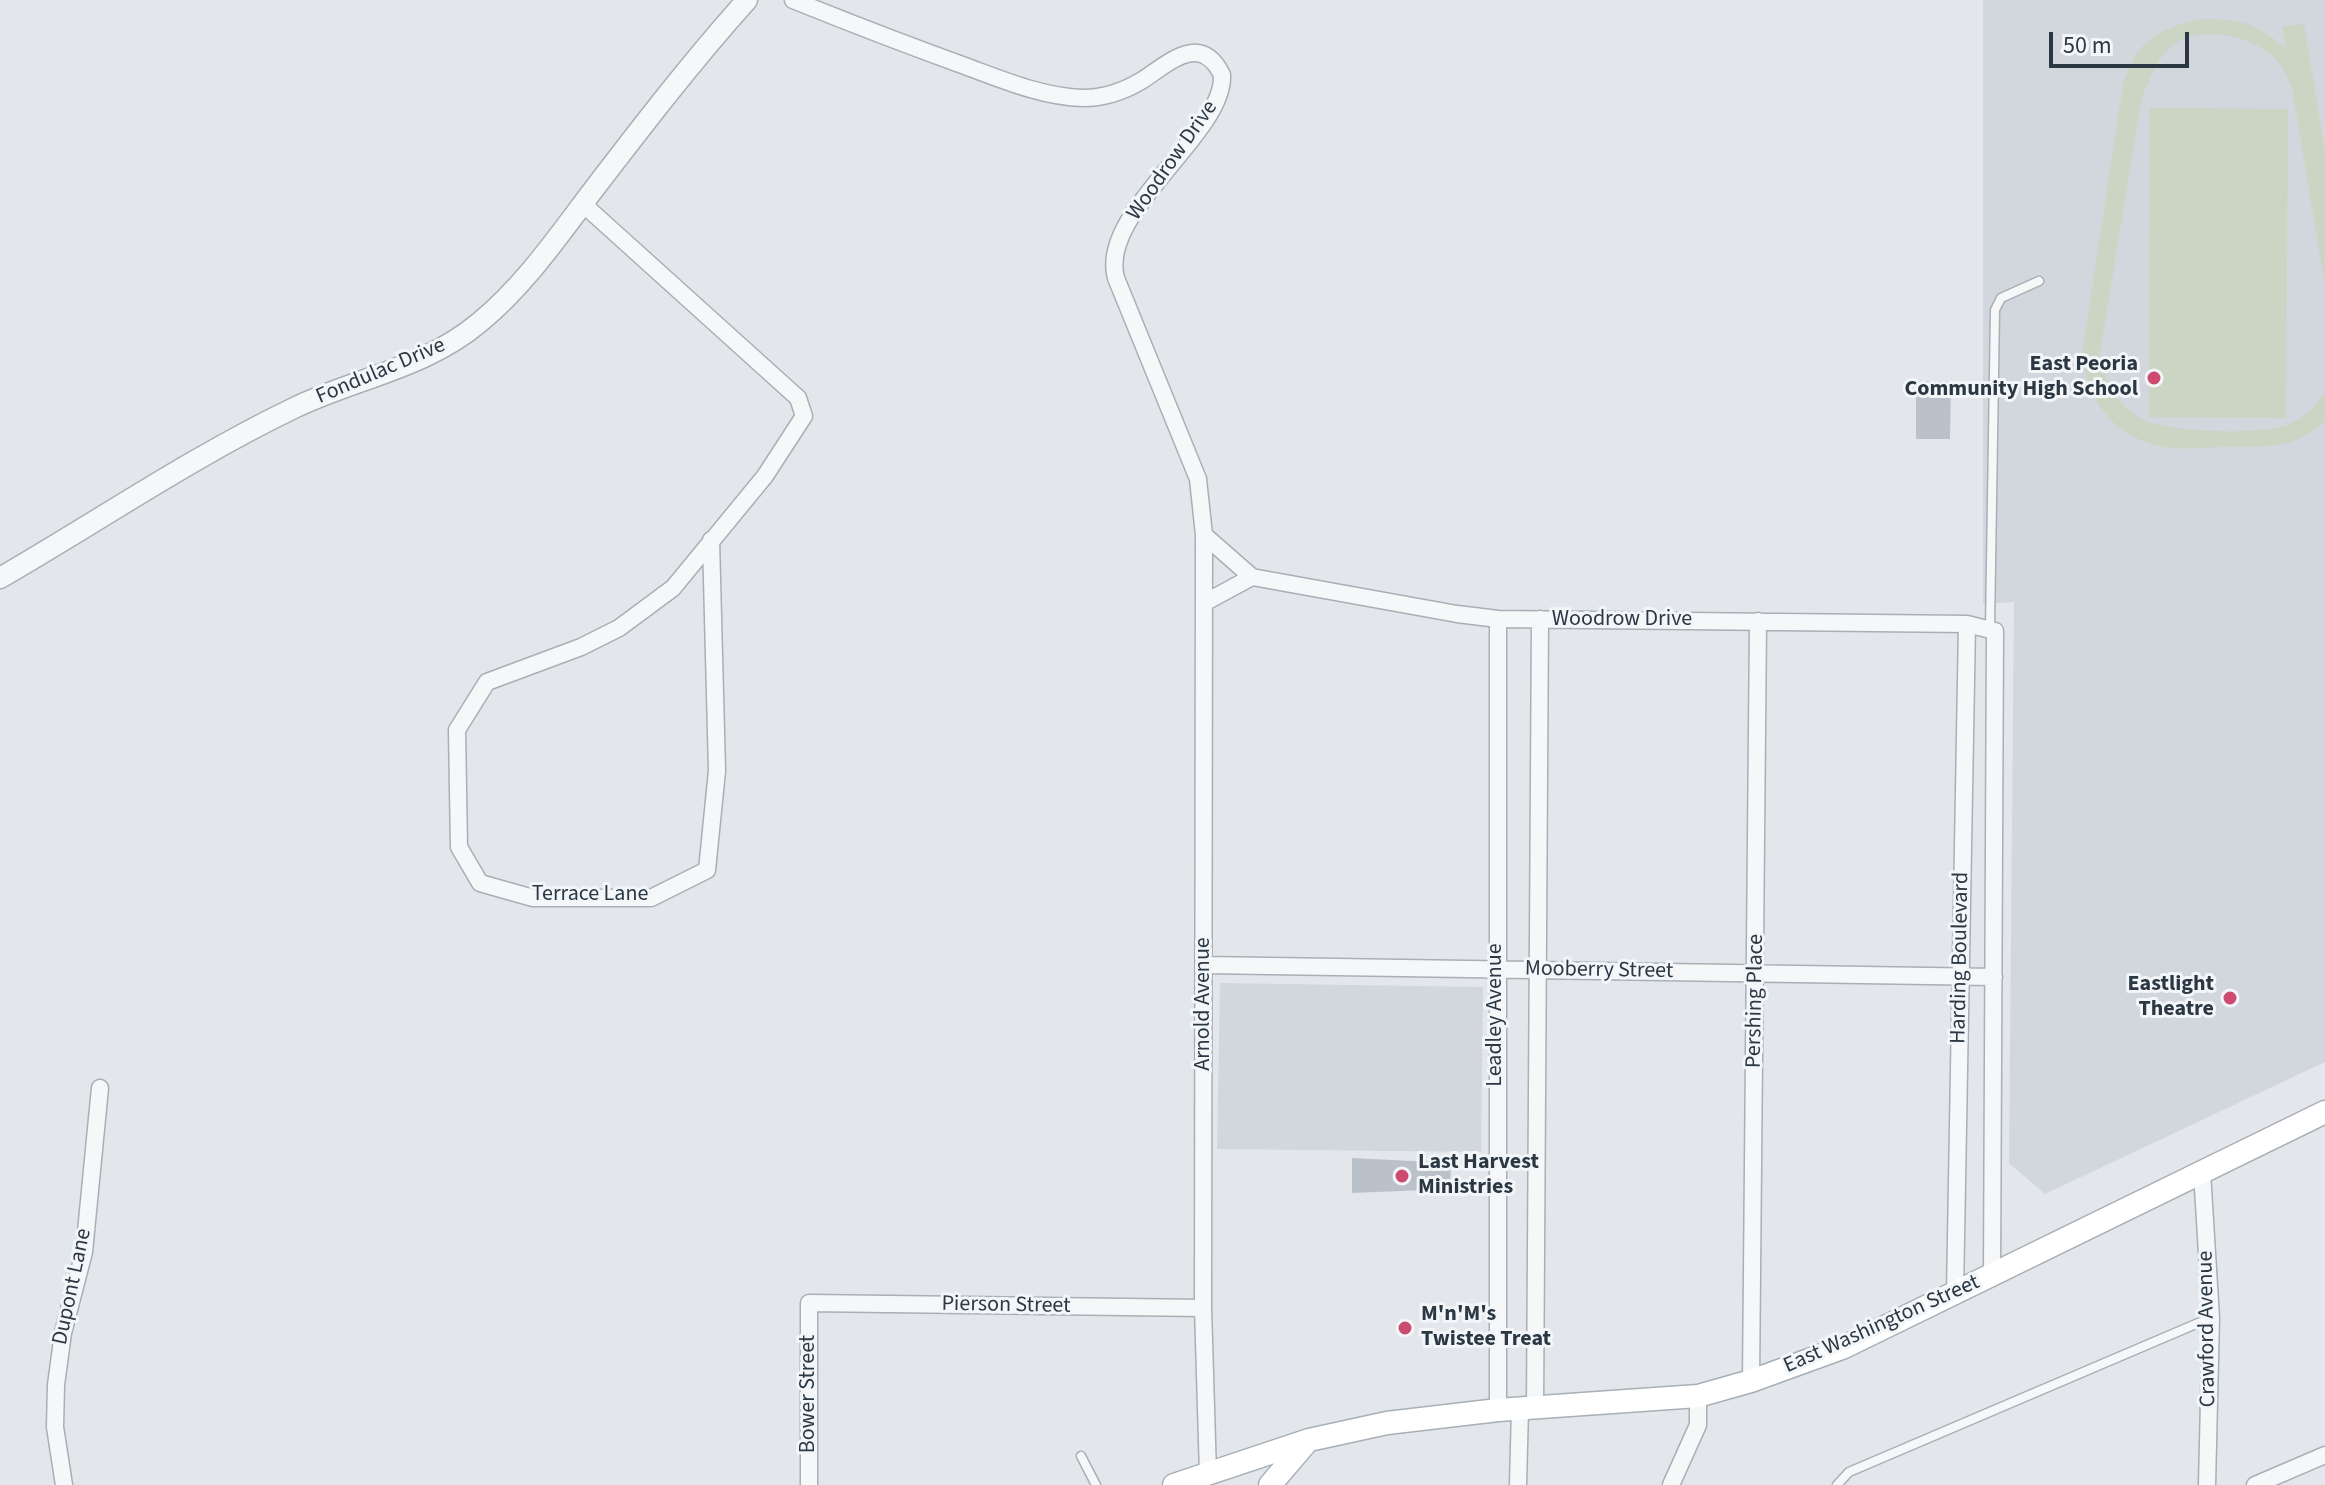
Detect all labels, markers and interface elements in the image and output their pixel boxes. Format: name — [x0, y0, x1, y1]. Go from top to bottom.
scale bar — [2053, 16, 2193, 66]
text: 50 m — [2063, 28, 2112, 63]
street label: Woodrow Drive — [1122, 96, 1224, 226]
street label: Fondulac Drive — [313, 333, 449, 411]
place label: East Peoria Community High School — [1904, 352, 2138, 404]
marker: East Peoria Community High School — [2145, 369, 2163, 387]
street label: Woodrow Drive — [1552, 607, 1692, 633]
street label: Harding Boulevard — [1946, 872, 1976, 1044]
street label: Terrace Lane — [532, 882, 648, 908]
street label: Pershing Place — [1742, 934, 1770, 1068]
street label: Arnold Avenue — [1191, 937, 1217, 1071]
street label: Leadley Avenue — [1483, 943, 1509, 1087]
street label: Mooberry Street — [1525, 957, 1673, 985]
place label: Eastlight Theatre — [2128, 972, 2214, 1024]
marker: Eastlight Theatre — [2221, 989, 2239, 1007]
place label: Last Harvest Ministries — [1418, 1150, 1539, 1202]
marker: Last Harvest Ministries — [1393, 1167, 1411, 1185]
street label: Dupont Lane — [48, 1226, 98, 1348]
street label: Crawford Avenue — [2193, 1251, 2223, 1407]
street label: East Washington Street — [1780, 1270, 1984, 1380]
street label: Pierson Street — [941, 1292, 1071, 1320]
place label: M'n'M's Twistee Treat — [1421, 1302, 1551, 1354]
marker: M'n'M's Twistee Treat — [1396, 1319, 1414, 1337]
street label: Bower Street — [796, 1335, 822, 1453]

